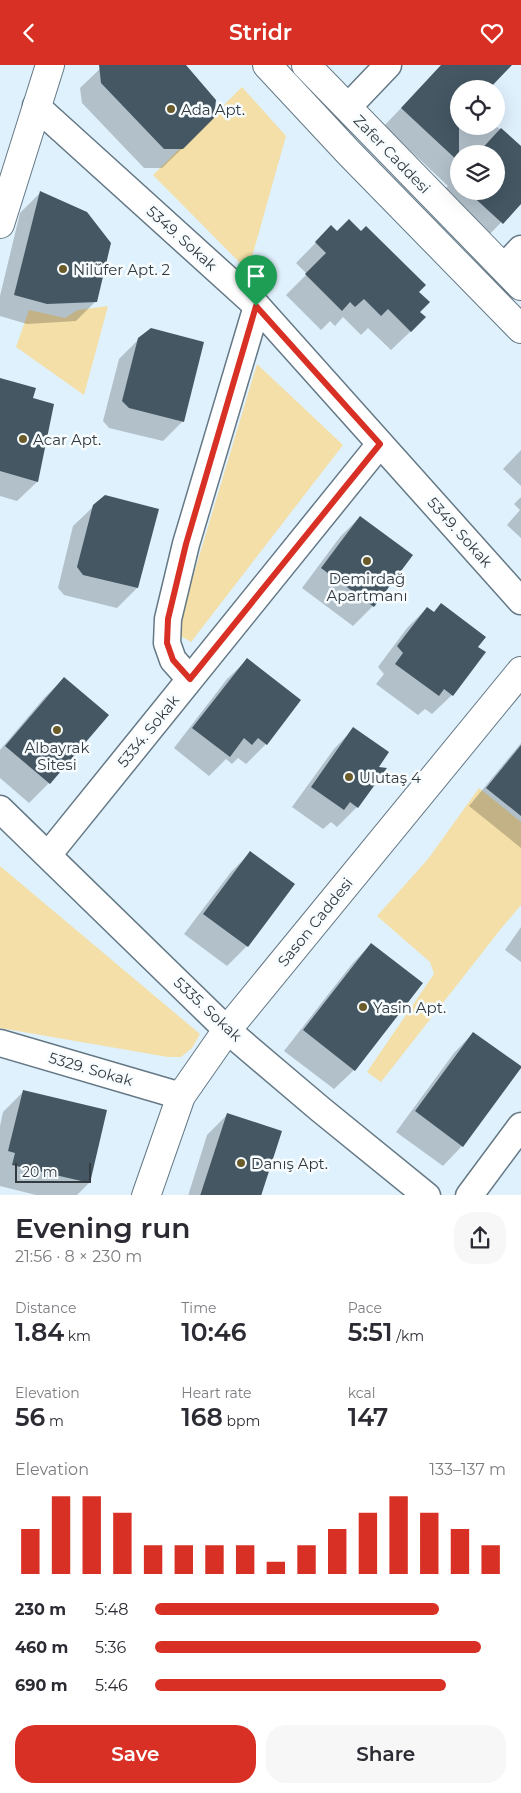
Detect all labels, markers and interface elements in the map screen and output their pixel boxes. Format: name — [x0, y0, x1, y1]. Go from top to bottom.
icon: back — [15, 19, 43, 47]
text: Stridr — [229, 19, 292, 46]
icon: heart — [478, 19, 506, 47]
map controls — [450, 80, 505, 200]
button: locate — [450, 80, 505, 135]
place label: Ada Apt. — [181, 100, 245, 119]
marker: Ada Apt. — [165, 103, 177, 115]
street label: Zafer Caddesi — [349, 110, 435, 198]
button: layers — [450, 145, 505, 200]
street label: 5349. Sokak — [143, 201, 221, 275]
pin — [235, 255, 277, 306]
place label: Nilüfer Apt. 2 — [73, 260, 170, 279]
icon: arrive — [242, 262, 270, 290]
marker: Nilüfer Apt. 2 — [57, 263, 69, 275]
place label: Acar Apt. — [33, 430, 101, 449]
marker: Acar Apt. — [17, 433, 29, 445]
street label: 5349. Sokak — [423, 493, 497, 571]
marker: Demirdağ Apartmanı — [361, 555, 373, 567]
place label: Demirdağ Apartmanı — [327, 569, 408, 605]
street label: 5334. Sokak — [113, 691, 183, 771]
marker: Albayrak Sitesi — [51, 724, 63, 736]
place label: Albayrak Sitesi — [25, 738, 89, 774]
place label: Ulutaş 4 — [359, 768, 421, 787]
marker: Ulutaş 4 — [343, 771, 355, 783]
street label: Sason Caddesi — [273, 874, 357, 970]
street label: 5335. Sokak — [170, 973, 246, 1045]
place label: Yasin Apt. — [373, 998, 446, 1017]
marker: Yasin Apt. — [357, 1001, 369, 1013]
street label: 5329. Sokak — [47, 1048, 135, 1090]
place label: Danış Apt. — [251, 1154, 328, 1173]
marker: Danış Apt. — [235, 1157, 247, 1169]
scale bar — [15, 1161, 91, 1184]
text: 20 m — [22, 1163, 58, 1181]
text: Evening run — [15, 1211, 190, 1245]
button: share — [454, 1212, 506, 1264]
text: 21:56 · 8 × 230 m — [15, 1247, 142, 1266]
text: Distance — [15, 1299, 77, 1317]
text: Time — [181, 1299, 216, 1317]
text: Pace — [348, 1299, 382, 1317]
text: 1.84 — [15, 1317, 64, 1347]
text: 10:46 — [181, 1317, 246, 1347]
text: 5:51 — [348, 1317, 392, 1347]
text: km — [64, 1327, 91, 1345]
text: /km — [392, 1327, 424, 1345]
text: Elevation — [15, 1384, 80, 1402]
text: Heart rate — [181, 1384, 252, 1402]
text: kcal — [348, 1384, 376, 1402]
text: 56 — [15, 1402, 45, 1432]
text: 168 — [181, 1402, 223, 1432]
text: 147 — [348, 1402, 388, 1432]
text: m — [45, 1412, 64, 1430]
text: bpm — [223, 1412, 260, 1430]
text: Elevation — [15, 1460, 89, 1479]
text: 133–137 m — [429, 1460, 506, 1479]
text: 230 m — [15, 1600, 66, 1619]
text: 5:48 — [95, 1600, 128, 1619]
text: 460 m — [15, 1638, 68, 1657]
text: 5:36 — [95, 1638, 126, 1657]
text: 690 m — [15, 1676, 68, 1695]
text: 5:46 — [95, 1676, 128, 1695]
button: Save — [15, 1725, 256, 1783]
button: Share — [266, 1725, 506, 1783]

